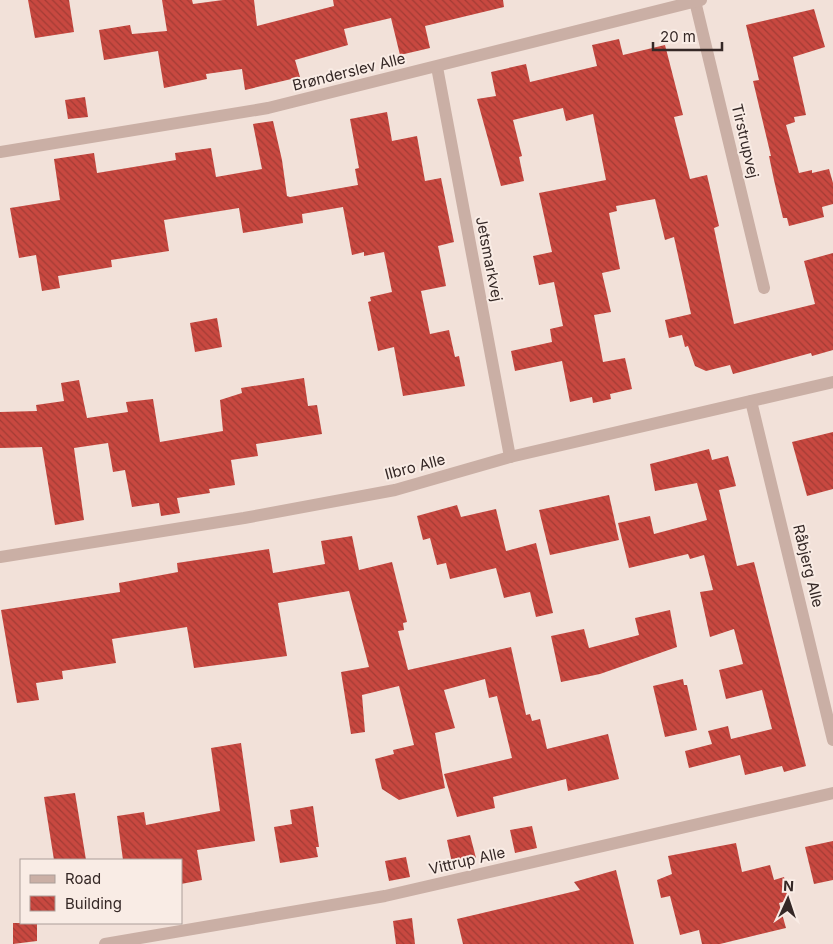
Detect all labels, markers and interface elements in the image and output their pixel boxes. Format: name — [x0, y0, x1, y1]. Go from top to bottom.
scale bar — [653, 20, 722, 52]
text: 20 m — [660, 27, 696, 46]
street label: Brønderslev Alle — [290, 48, 407, 95]
street label: Tirstrupvej — [728, 102, 763, 180]
street label: Jetsmarkvej — [472, 215, 507, 303]
street label: Ilbro Alle — [383, 449, 447, 484]
street label: Råbjerg Alle — [789, 522, 828, 609]
street label: Vittrup Alle — [427, 843, 507, 879]
legend — [20, 859, 182, 924]
text: Road — [65, 869, 101, 888]
north arrow — [763, 874, 813, 924]
text: N — [783, 877, 794, 894]
text: Building — [65, 894, 122, 913]

